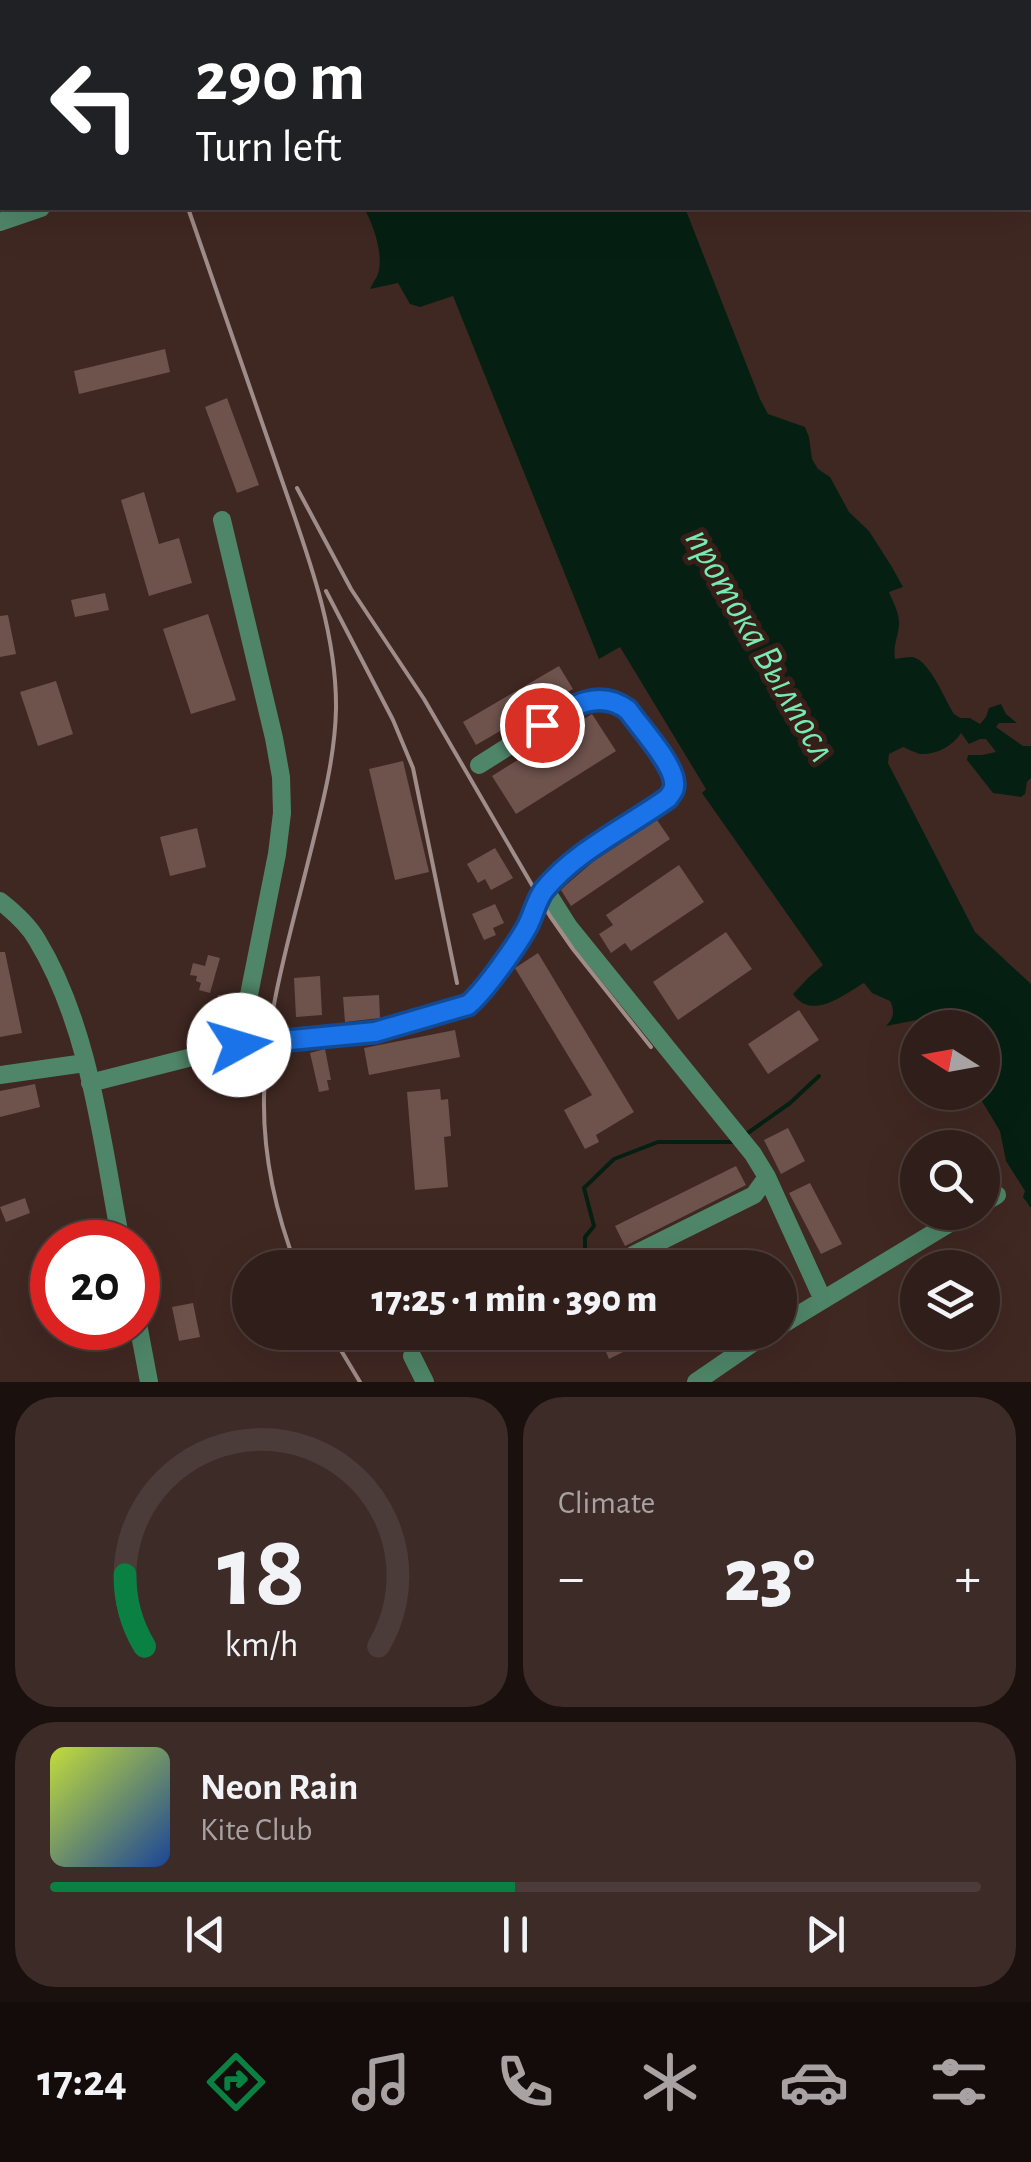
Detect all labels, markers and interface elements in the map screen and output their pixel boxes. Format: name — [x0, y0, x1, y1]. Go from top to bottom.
icon: left — [30, 40, 160, 170]
text: 290 m — [195, 43, 365, 113]
text: Turn left — [195, 125, 342, 170]
water label: протока Вылпосл — [678, 522, 843, 768]
pin — [500, 683, 585, 768]
icon: arrive — [515, 698, 570, 753]
position arrow — [187, 993, 291, 1097]
north arrow — [900, 1010, 1000, 1110]
map controls — [900, 1010, 1000, 1350]
button: search — [900, 1130, 1000, 1230]
speed limit sign: 20 — [30, 1220, 160, 1350]
button: layers — [900, 1250, 1000, 1350]
text: 17:25 · 1 min · 390 m — [372, 1281, 657, 1319]
text: Climate — [558, 1487, 655, 1519]
text: 18 — [217, 1521, 306, 1625]
text: 23° — [724, 1540, 815, 1615]
text: − — [558, 1551, 584, 1606]
text: + — [955, 1551, 981, 1606]
text: km/h — [225, 1627, 298, 1663]
text: Neon Rain — [200, 1769, 358, 1807]
text: Kite Club — [200, 1814, 312, 1846]
icon: previous — [178, 1907, 233, 1962]
icon: pause — [488, 1907, 543, 1962]
icon: next — [798, 1907, 853, 1962]
icon: directions — [201, 2047, 271, 2117]
icon: music — [346, 2047, 416, 2117]
icon: phone — [490, 2047, 560, 2117]
icon: climate — [635, 2047, 705, 2117]
icon: car — [779, 2047, 849, 2117]
icon: filters — [924, 2047, 994, 2117]
text: 17:24 — [37, 2059, 127, 2104]

